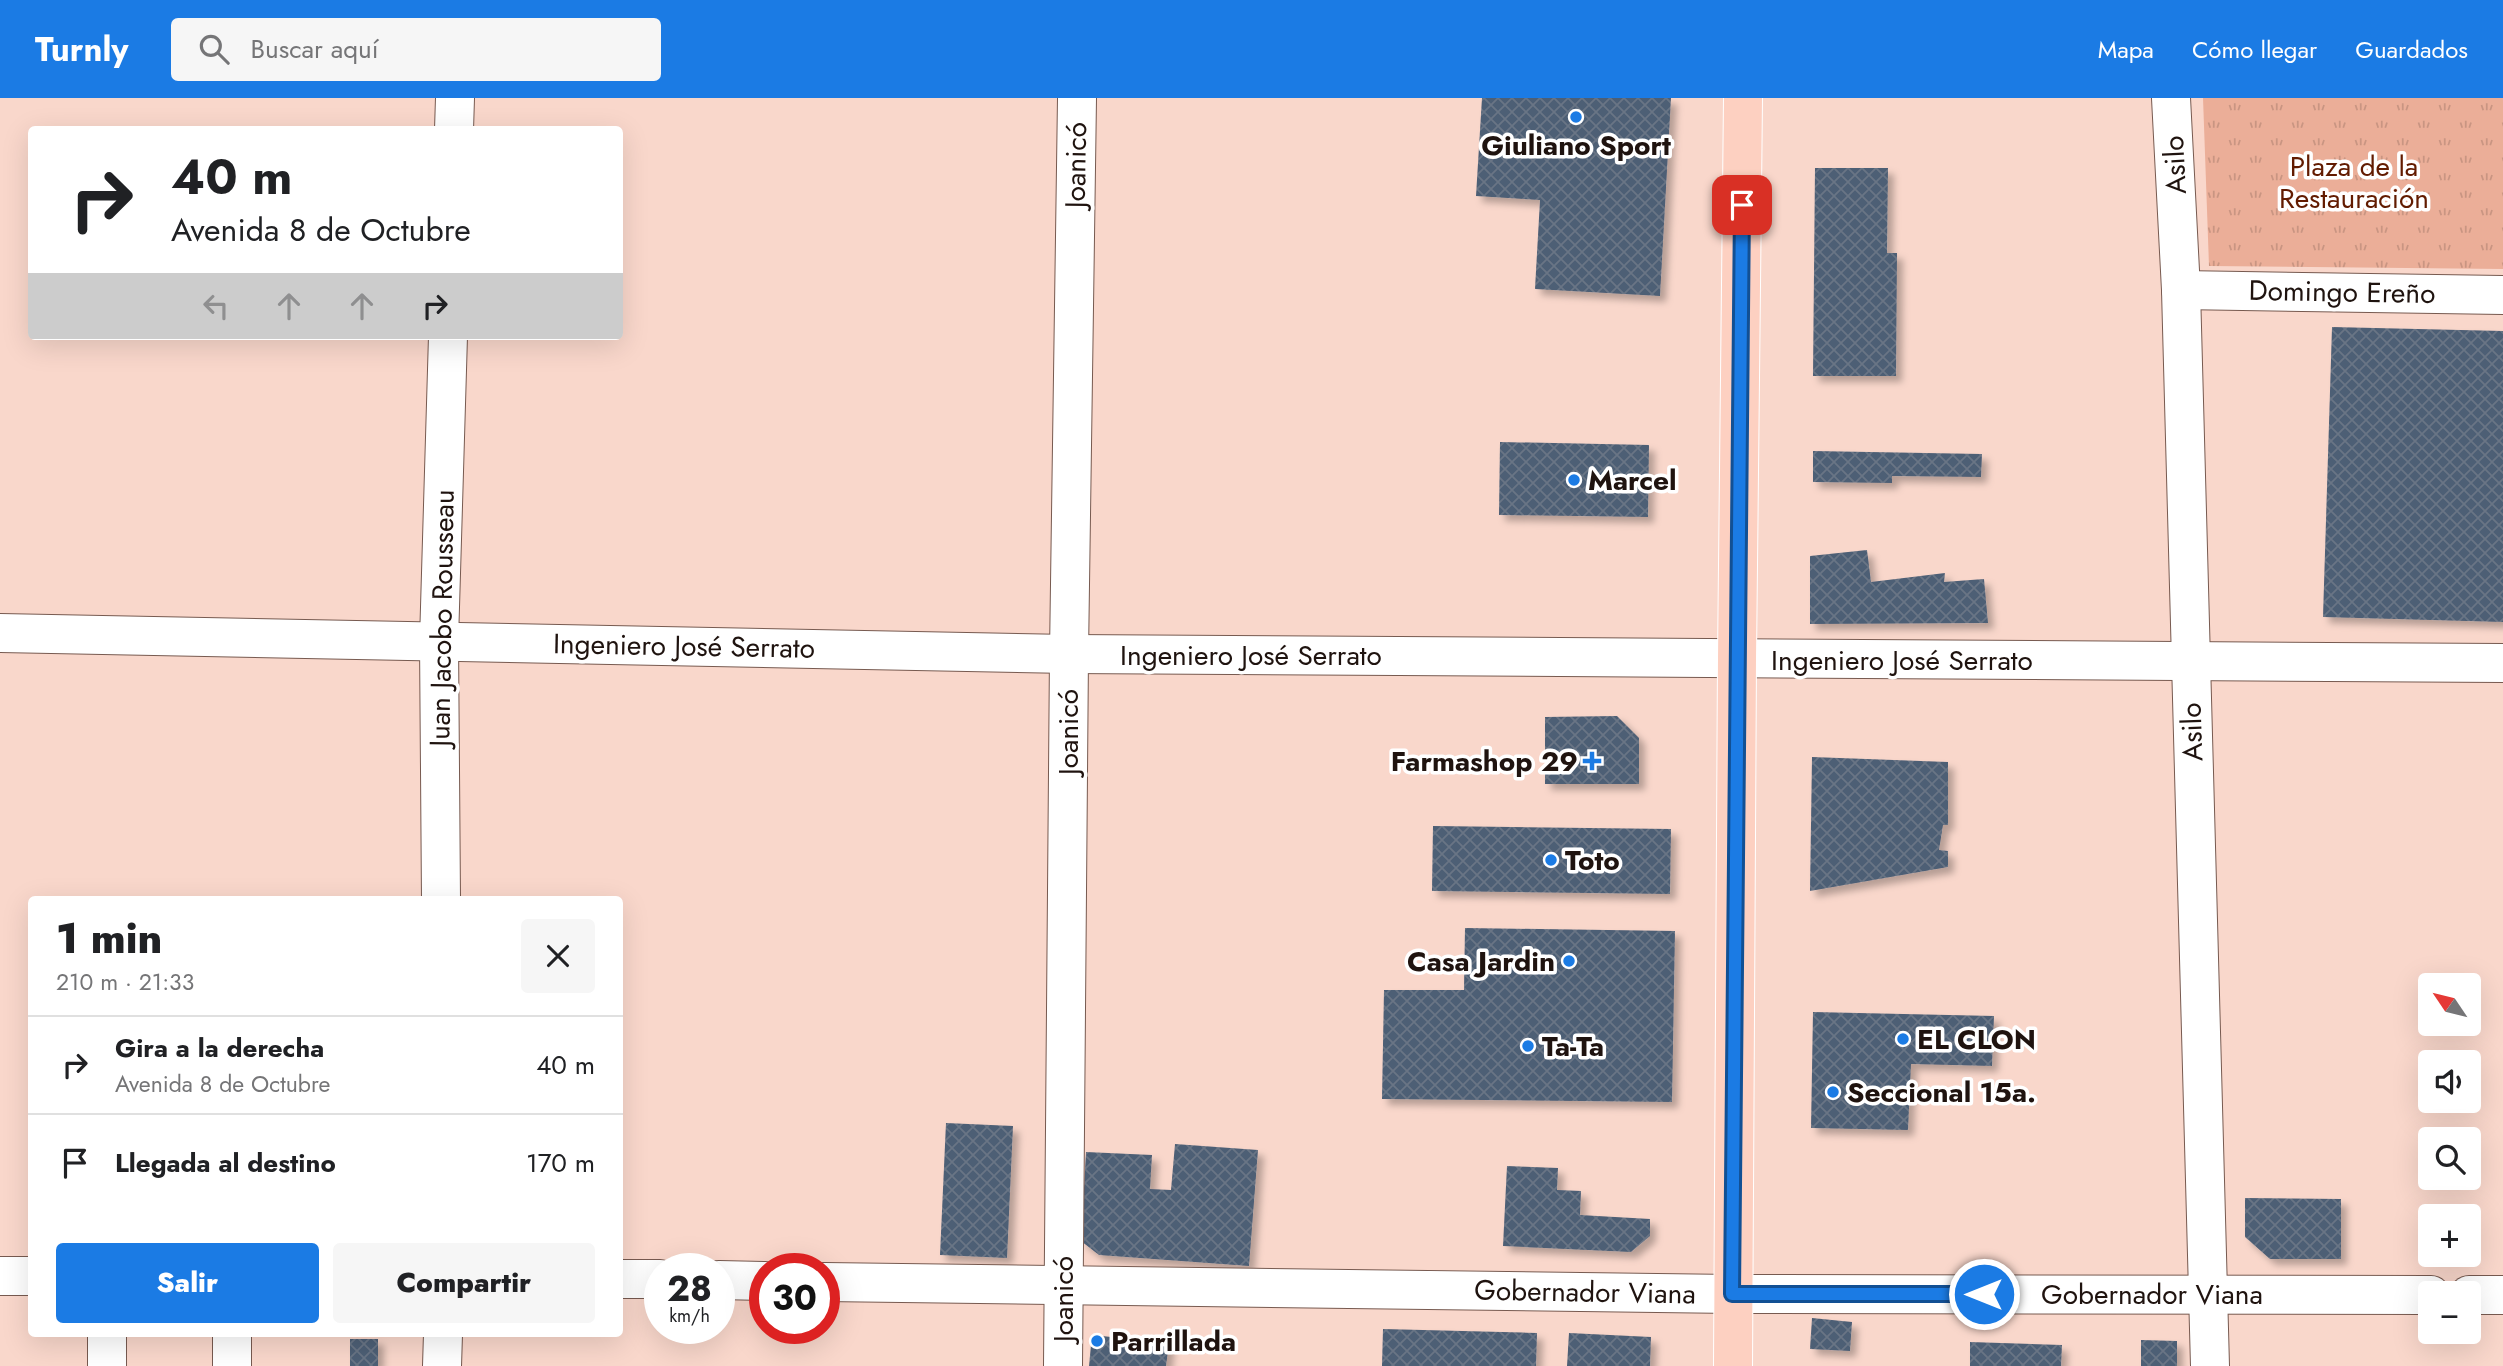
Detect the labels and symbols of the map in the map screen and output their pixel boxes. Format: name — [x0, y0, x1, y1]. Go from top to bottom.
marker: Giuliano Sport — [1568, 109, 1584, 125]
street label: Joanicó — [1055, 122, 1097, 212]
place label: Giuliano Sport — [1481, 125, 1671, 166]
street label: Asilo — [2153, 135, 2197, 195]
park label: Plaza de la Restauración — [2279, 146, 2429, 219]
pin — [1712, 175, 1772, 235]
street label: Domingo Ereño — [2248, 270, 2436, 314]
place label: Marcel — [1588, 460, 1677, 501]
marker: Marcel — [1566, 472, 1582, 488]
street label: Juan Jacobo Rousseau — [419, 489, 465, 751]
street label: Ingeniero José Serrato — [553, 623, 815, 669]
street label: Ingeniero José Serrato — [1120, 635, 1382, 676]
street label: Ingeniero José Serrato — [1771, 640, 2033, 681]
street label: Joanicó — [1048, 689, 1089, 779]
street label: Asilo — [2170, 702, 2214, 762]
place label: Farmashop 29 — [1391, 741, 1578, 782]
marker: Farmashop 29 — [1584, 753, 1600, 769]
place label: Toto — [1565, 840, 1620, 881]
marker: Toto — [1543, 852, 1559, 868]
place label: Casa Jardin — [1407, 941, 1555, 982]
marker: Casa Jardin — [1561, 953, 1577, 969]
north arrow — [2418, 973, 2482, 1036]
place label: EL CLON — [1917, 1019, 2036, 1060]
place label: Ta-Ta — [1542, 1026, 1604, 1067]
marker: EL CLON — [1895, 1031, 1911, 1047]
marker: Ta-Ta — [1520, 1038, 1536, 1054]
place label: Seccional 15a. — [1847, 1072, 2036, 1113]
marker: Seccional 15a. — [1825, 1084, 1841, 1100]
speed limit sign: 30 — [749, 1253, 840, 1344]
street label: Joanicó — [1043, 1256, 1084, 1346]
position arrow — [1947, 1257, 2021, 1331]
street label: Gobernador Viana — [1474, 1270, 1696, 1314]
street label: Gobernador Viana — [2041, 1274, 2263, 1315]
place label: Parrillada — [1111, 1321, 1236, 1362]
marker: Parrillada — [1089, 1333, 1105, 1349]

